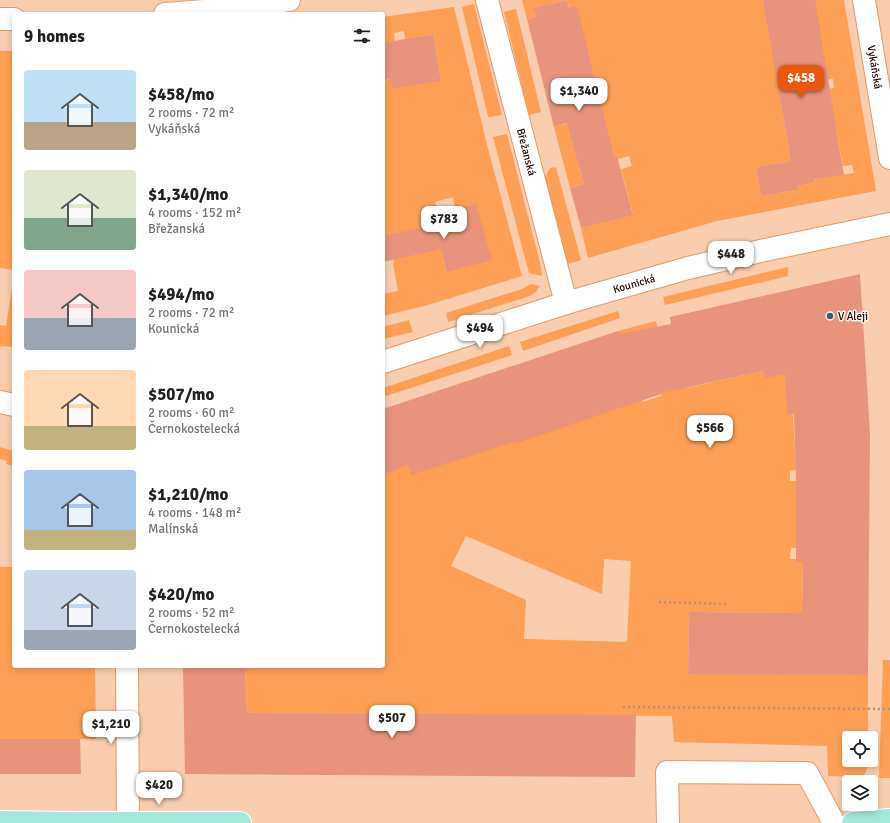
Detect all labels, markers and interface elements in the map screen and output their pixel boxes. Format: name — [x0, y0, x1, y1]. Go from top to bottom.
icon: filters — [351, 25, 373, 47]
text: 9 homes — [24, 26, 85, 47]
street label: Vykáňská — [865, 44, 885, 90]
pin: $458 — [777, 65, 825, 99]
text: $458 — [787, 70, 815, 86]
pin: $1,340 — [546, 78, 612, 112]
text: $1,340 — [560, 83, 598, 99]
text: $458/mo — [148, 84, 214, 105]
icon: home — [56, 86, 104, 134]
text: 2 rooms · 72 m² — [148, 105, 234, 121]
text: Vykáňská — [148, 121, 200, 137]
street label: Břežanská — [514, 127, 539, 177]
text: $1,340/mo — [148, 184, 228, 205]
icon: home — [56, 186, 104, 234]
text: 4 rooms · 152 m² — [148, 205, 241, 221]
pin: $783 — [420, 206, 468, 240]
text: $783 — [430, 211, 458, 227]
text: Břežanská — [148, 221, 205, 237]
pin: $448 — [707, 241, 755, 275]
text: $448 — [717, 246, 745, 262]
street label: Kounická — [611, 271, 657, 296]
text: $494/mo — [148, 284, 214, 305]
icon: home — [56, 286, 104, 334]
text: 2 rooms · 72 m² — [148, 305, 234, 321]
place label: V Aleji — [838, 310, 868, 323]
marker: V Aleji — [825, 311, 835, 321]
pin: $494 — [456, 315, 504, 349]
text: $494 — [466, 320, 494, 336]
text: Kounická — [148, 321, 199, 337]
text: $507/mo — [148, 384, 214, 405]
icon: home — [56, 386, 104, 434]
text: 2 rooms · 60 m² — [148, 405, 234, 421]
pin: $566 — [686, 415, 734, 449]
text: $566 — [696, 420, 724, 436]
text: Černokostelecká — [148, 421, 240, 437]
text: $1,210/mo — [148, 484, 228, 505]
icon: home — [56, 486, 104, 534]
text: 4 rooms · 148 m² — [148, 505, 241, 521]
text: Malínská — [148, 521, 198, 537]
text: $420/mo — [148, 584, 214, 605]
icon: home — [56, 586, 104, 634]
text: 2 rooms · 52 m² — [148, 605, 234, 621]
text: Černokostelecká — [148, 621, 240, 637]
pin: $507 — [368, 705, 416, 739]
text: $507 — [378, 710, 406, 726]
pin: $1,210 — [78, 711, 144, 745]
text: $1,210 — [92, 716, 130, 732]
map controls — [842, 731, 878, 811]
button: locate — [842, 731, 878, 767]
pin: $420 — [135, 772, 183, 806]
button: layers — [842, 775, 878, 811]
text: $420 — [145, 777, 173, 793]

